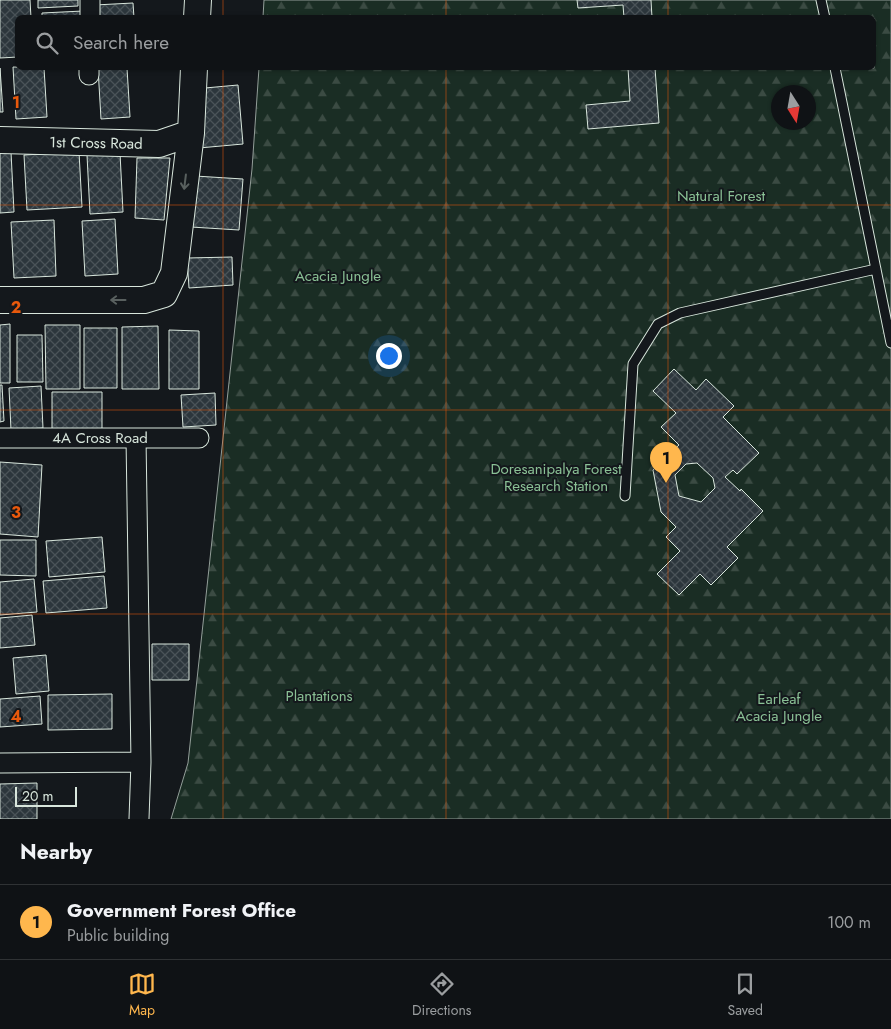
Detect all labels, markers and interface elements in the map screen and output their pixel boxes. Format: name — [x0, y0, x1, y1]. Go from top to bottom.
search box — [15, 15, 876, 70]
icon: search — [33, 29, 61, 57]
text: Search here — [73, 29, 169, 56]
north arrow — [771, 85, 816, 130]
text: 1 — [12, 91, 20, 114]
street label: 1st Cross Road — [49, 131, 143, 155]
one-way arrow — [180, 173, 190, 189]
park label: Natural Forest — [677, 185, 765, 207]
park label: Acacia Jungle — [295, 265, 381, 287]
one-way arrow — [110, 295, 126, 305]
text: 2 — [11, 296, 21, 319]
your location — [376, 343, 402, 369]
street label: 4A Cross Road — [52, 427, 148, 449]
pin: 1 — [650, 442, 682, 483]
park label: Doresanipalya Forest Research Station — [490, 458, 622, 497]
text: 3 — [11, 501, 21, 524]
park label: Plantations — [285, 685, 353, 707]
park label: Earleaf Acacia Jungle — [736, 688, 822, 727]
text: 4 — [10, 705, 22, 728]
scale bar — [15, 784, 78, 807]
text: 20 m — [22, 786, 54, 806]
text: Nearby — [20, 837, 92, 867]
text: Government Forest Office — [67, 897, 296, 924]
text: 1 — [32, 911, 40, 934]
text: 100 m — [827, 911, 871, 934]
text: Public building — [67, 924, 169, 947]
tab: Map — [128, 970, 156, 1020]
tab: Directions — [412, 970, 471, 1020]
tab: Saved — [727, 970, 763, 1020]

